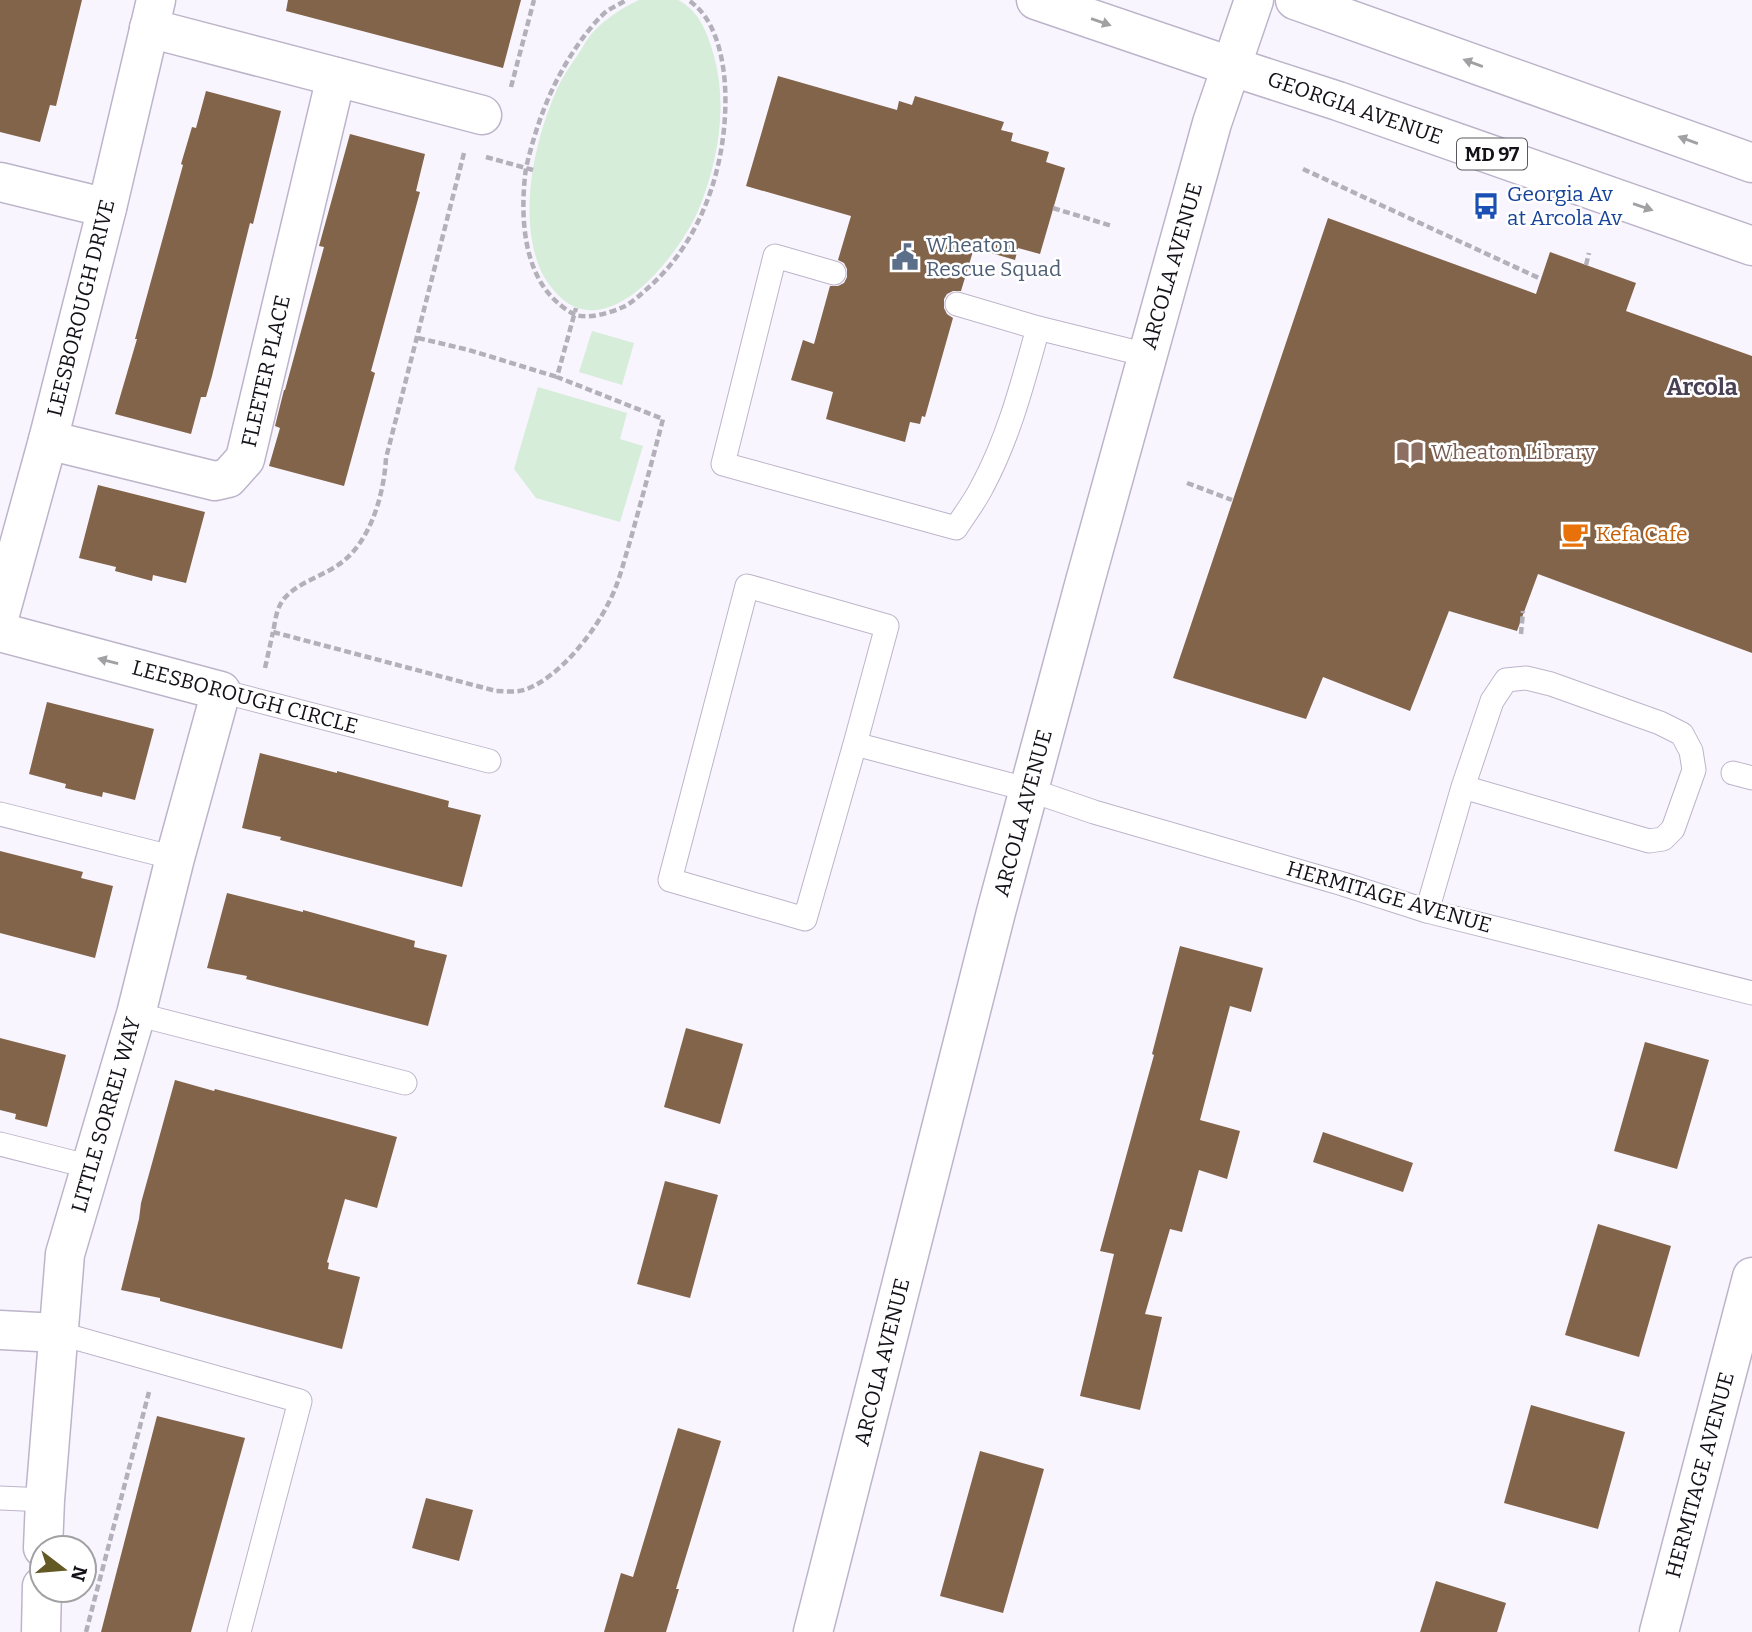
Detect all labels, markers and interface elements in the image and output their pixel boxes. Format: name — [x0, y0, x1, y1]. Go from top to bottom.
one-way arrow — [1090, 17, 1111, 28]
one-way arrow — [1463, 58, 1484, 69]
street label: GEORGIA AVENUE — [1264, 66, 1446, 150]
one-way arrow — [1677, 134, 1698, 145]
road number: MD 97 — [1457, 138, 1527, 170]
street label: ARCOLA AVENUE — [1136, 180, 1208, 352]
place label: Georgia Av at Arcola Av — [1507, 181, 1623, 231]
bus stop icon: Georgia Av at Arcola Av — [1471, 191, 1501, 221]
street label: LEESBOROUGH DRIVE — [41, 197, 121, 419]
one-way arrow — [1632, 202, 1653, 213]
place label: Wheaton Rescue Squad — [926, 232, 1061, 282]
public building icon: Wheaton Rescue Squad — [890, 242, 920, 272]
street label: FLEETER PLACE — [236, 292, 296, 450]
district label: Arcola — [1666, 373, 1738, 401]
library icon: Wheaton Library — [1395, 437, 1425, 467]
place label: Wheaton Library — [1431, 439, 1597, 465]
cafe icon: Kefa Cafe — [1560, 519, 1590, 549]
place label: Kefa Cafe — [1596, 521, 1688, 547]
street label: LEESBOROUGH CIRCLE — [129, 654, 361, 740]
one-way arrow — [97, 655, 119, 666]
street label: ARCOLA AVENUE — [988, 727, 1058, 899]
street label: HERMITAGE AVENUE — [1284, 855, 1494, 939]
street label: LITTLE SORREL WAY — [66, 1014, 146, 1216]
street label: ARCOLA AVENUE — [849, 1275, 915, 1449]
street label: HERMITAGE AVENUE — [1660, 1369, 1740, 1581]
north arrow — [28, 1534, 98, 1604]
text: N — [66, 1563, 92, 1584]

